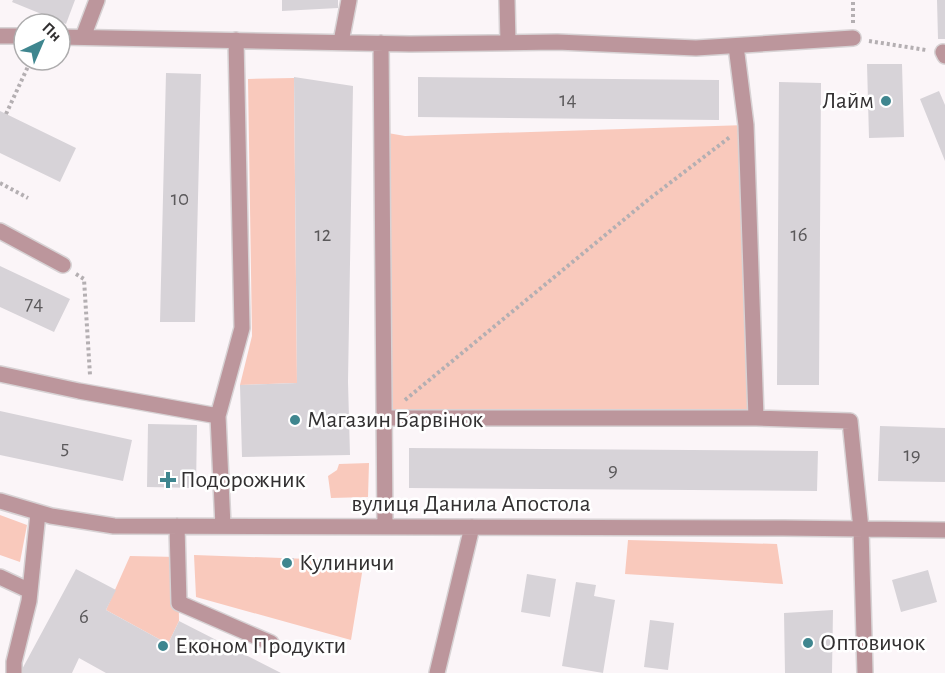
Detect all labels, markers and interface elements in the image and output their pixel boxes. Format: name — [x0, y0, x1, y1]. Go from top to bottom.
north arrow — [12, 12, 72, 72]
text: Пн — [39, 19, 64, 44]
house number: 14 — [559, 89, 577, 110]
place label: Лайм — [822, 89, 874, 113]
marker: Лайм — [879, 94, 893, 108]
house number: 10 — [171, 188, 189, 209]
house number: 12 — [315, 224, 331, 245]
house number: 16 — [790, 224, 808, 245]
house number: 74 — [25, 293, 43, 314]
place label: Магазин Барвінок — [307, 408, 483, 432]
marker: Магазин Барвінок — [288, 413, 302, 427]
house number: 5 — [61, 437, 69, 458]
house number: 19 — [903, 444, 921, 465]
house number: 9 — [608, 459, 618, 480]
place label: Подорожник — [180, 468, 306, 492]
marker: Подорожник — [161, 473, 175, 487]
street label: вулиця Данила Апостола — [351, 492, 591, 516]
place label: Кулиничи — [299, 551, 394, 575]
marker: Кулиничи — [280, 556, 294, 570]
house number: 6 — [79, 606, 89, 627]
place label: Оптовичок — [820, 631, 925, 655]
place label: Економ Продукти — [175, 634, 346, 658]
marker: Оптовичок — [801, 636, 815, 650]
marker: Економ Продукти — [156, 639, 170, 653]

